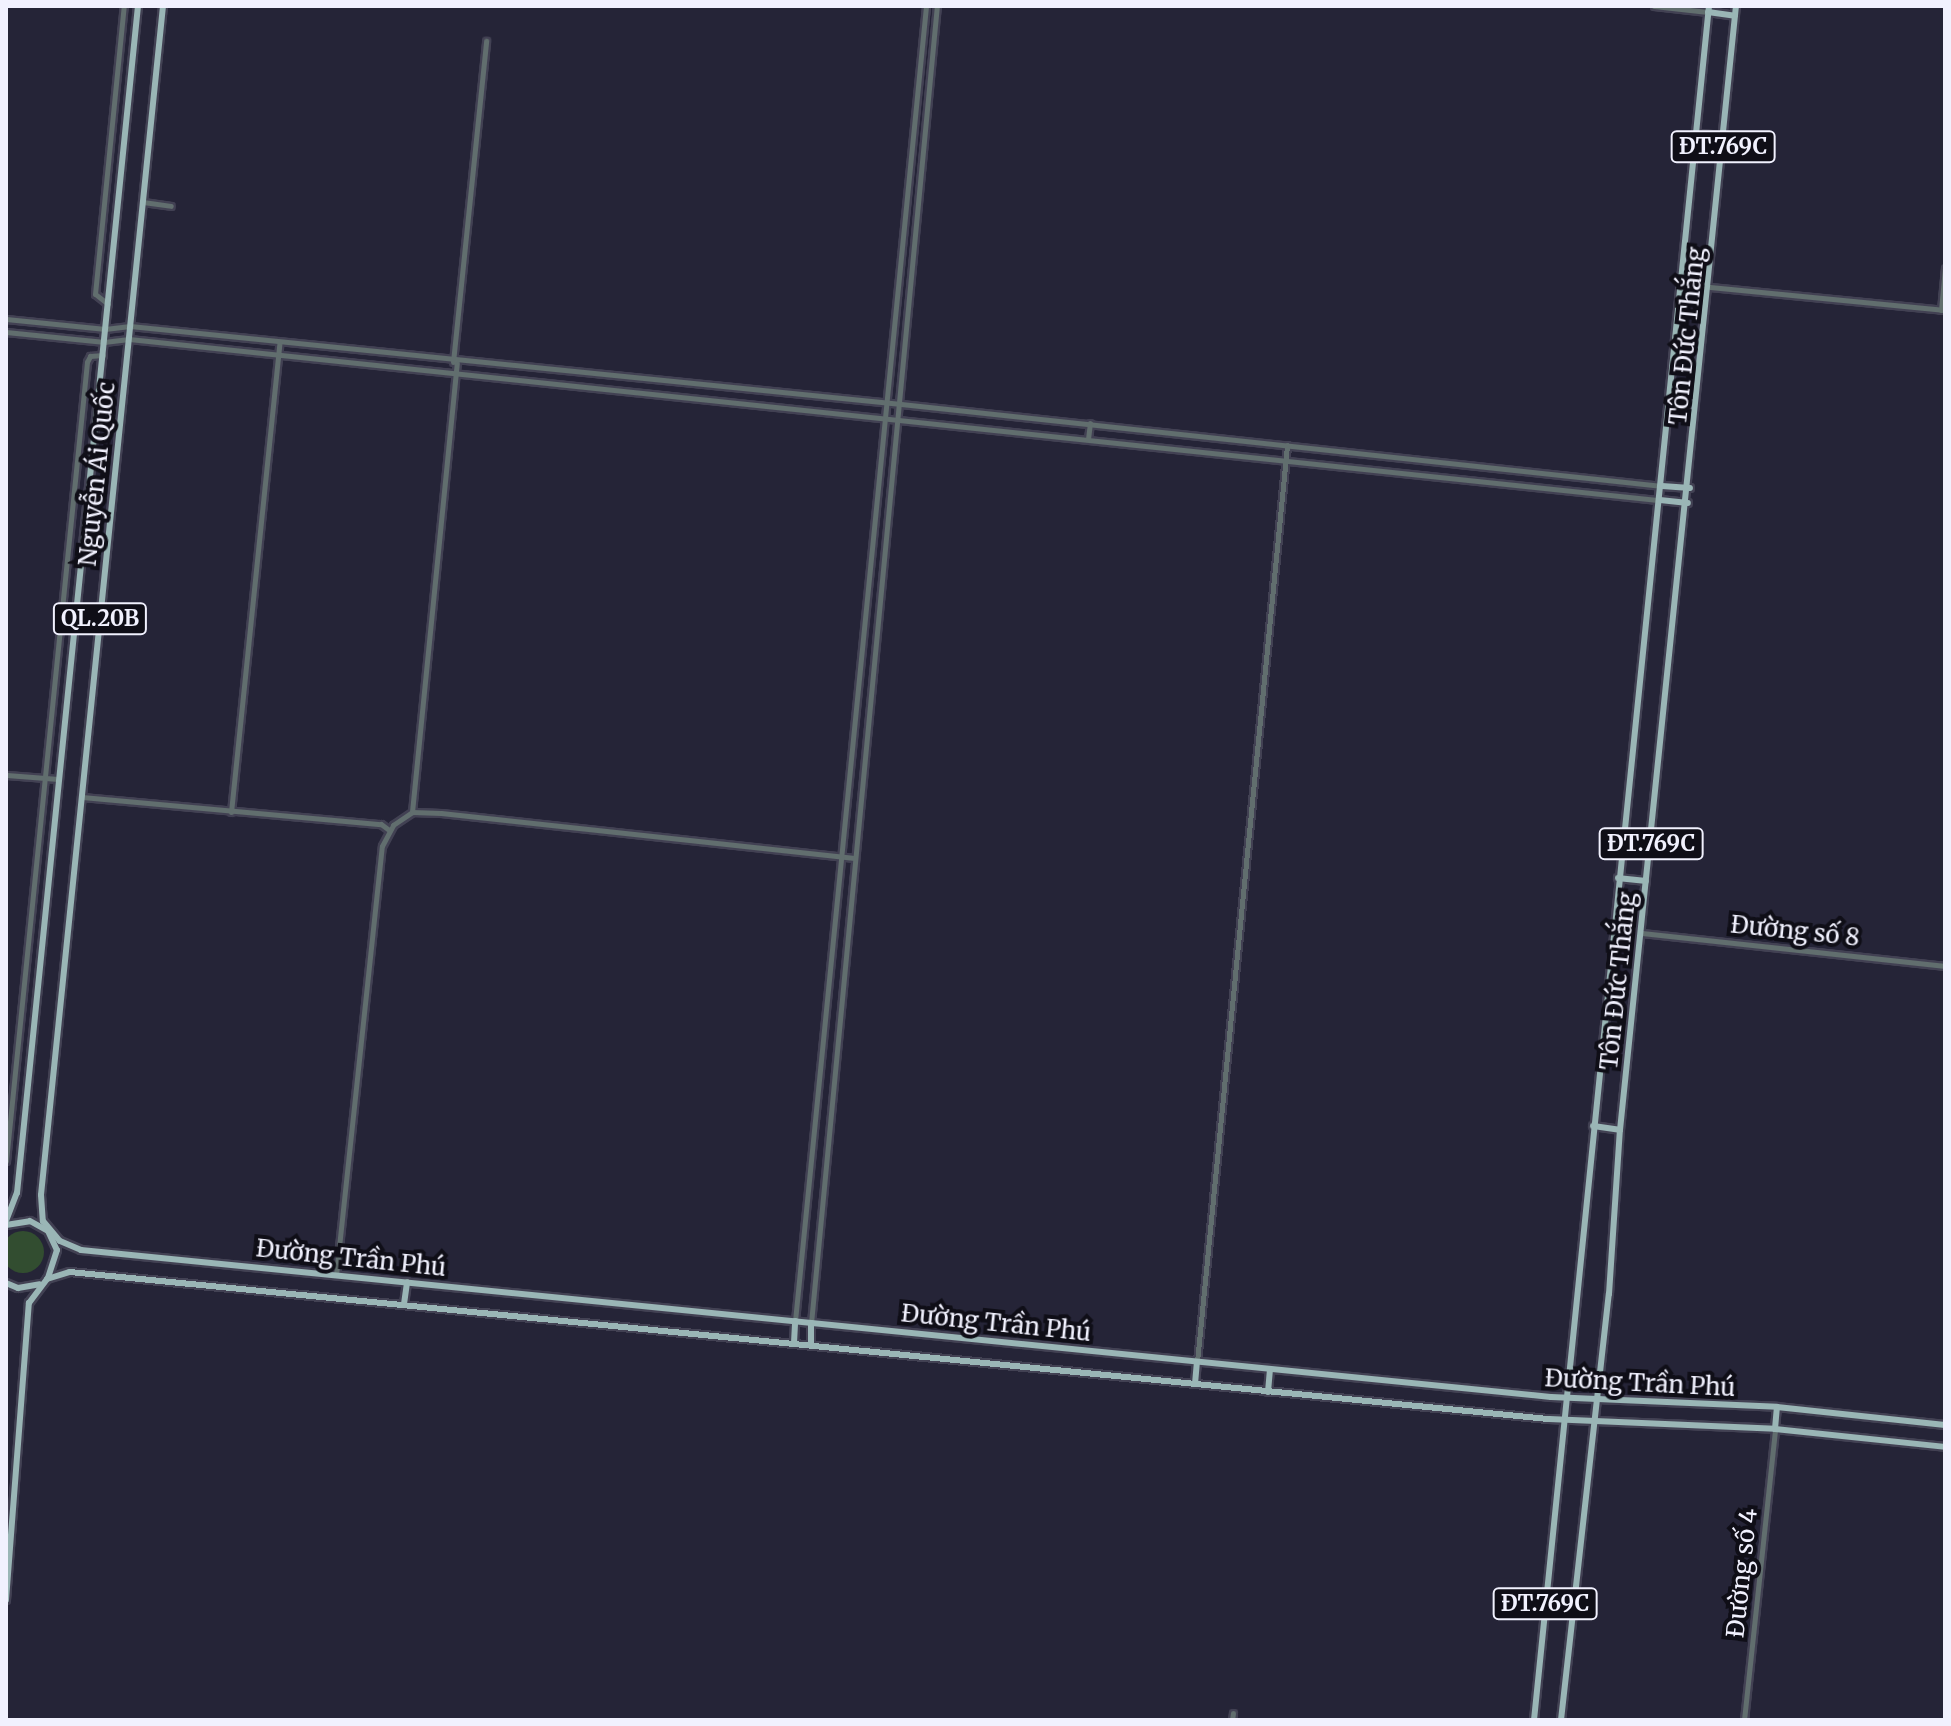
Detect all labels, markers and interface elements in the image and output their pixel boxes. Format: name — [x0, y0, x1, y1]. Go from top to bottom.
road number: ĐT.769C — [1669, 129, 1777, 165]
street label: Tôn Đức Thắng — [1663, 246, 1711, 426]
street label: Nguyễn Ái Quốc — [73, 380, 121, 568]
road number: QL.20B — [52, 601, 148, 637]
road number: ĐT.769C — [1597, 826, 1705, 862]
street label: Tôn Đức Thắng — [1594, 891, 1642, 1071]
street label: Đường số 8 — [1729, 910, 1861, 952]
street label: Đường Trần Phú — [255, 1234, 447, 1282]
street label: Đường Trần Phú — [900, 1299, 1092, 1347]
street label: Đường Trần Phú — [1544, 1364, 1736, 1402]
street label: Đường số 4 — [1721, 1507, 1763, 1639]
road number: ĐT.769C — [1491, 1586, 1599, 1622]

